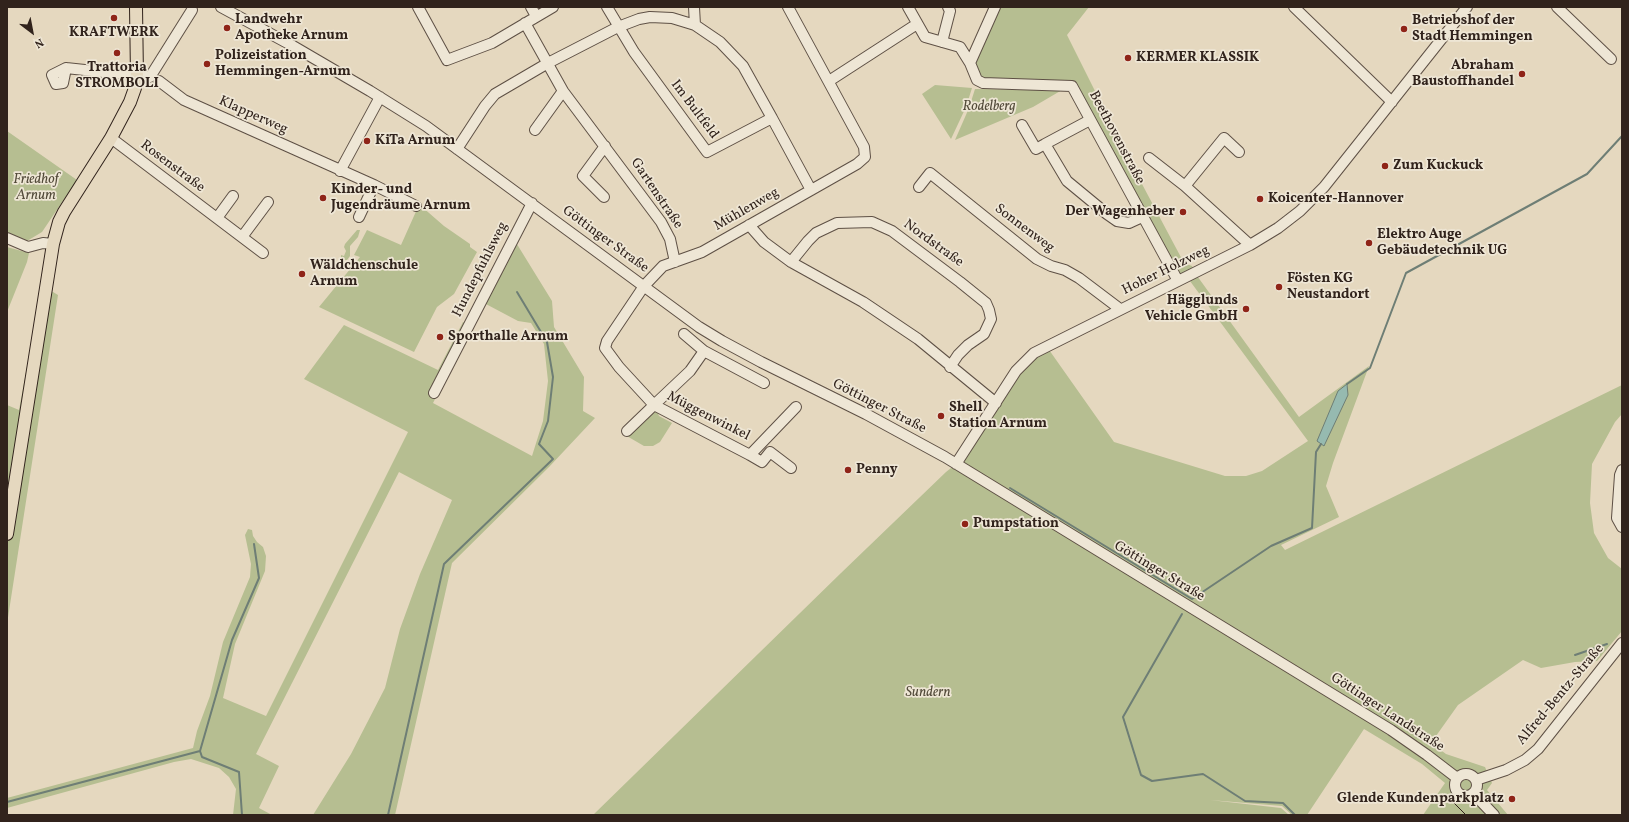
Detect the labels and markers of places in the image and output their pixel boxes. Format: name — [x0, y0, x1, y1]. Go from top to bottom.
place label: Landwehr Apotheke Arnum — [235, 12, 348, 44]
marker: KRAFTWERK — [109, 13, 119, 23]
place label: Betriebshof der Stadt Hemmingen — [1412, 13, 1533, 46]
marker: Landwehr Apotheke Arnum — [222, 23, 232, 33]
marker: Betriebshof der Stadt Hemmingen — [1399, 24, 1409, 34]
place label: KRAFTWERK — [69, 25, 159, 41]
marker: Trattoria STROMBOLI — [112, 48, 122, 58]
place label: Polizeistation Hemmingen-Arnum — [215, 48, 351, 80]
place label: KERMER KLASSIK — [1136, 50, 1259, 66]
marker: KERMER KLASSIK — [1123, 53, 1133, 63]
place label: Abraham Baustoffhandel — [1412, 58, 1514, 90]
marker: Polizeistation Hemmingen-Arnum — [202, 59, 212, 69]
place label: Trattoria STROMBOLI — [75, 60, 159, 92]
marker: Abraham Baustoffhandel — [1517, 69, 1527, 79]
place label: KiTa Arnum — [375, 133, 455, 149]
marker: KiTa Arnum — [362, 136, 372, 146]
place label: Zum Kuckuck — [1393, 158, 1483, 174]
marker: Zum Kuckuck — [1380, 161, 1390, 171]
place label: Kinder- und Jugendräume Arnum — [331, 182, 471, 214]
place label: Koicenter-Hannover — [1268, 191, 1404, 207]
marker: Kinder- und Jugendräume Arnum — [318, 193, 328, 203]
marker: Koicenter-Hannover — [1255, 194, 1265, 204]
place label: Der Wagenheber — [1065, 204, 1175, 220]
marker: Der Wagenheber — [1178, 207, 1188, 217]
place label: Elektro Auge Gebäudetechnik UG — [1377, 227, 1507, 260]
marker: Elektro Auge Gebäudetechnik UG — [1364, 238, 1374, 248]
place label: Wäldchenschule Arnum — [310, 258, 418, 290]
marker: Wäldchenschule Arnum — [297, 269, 307, 279]
place label: Fösten KG Neustandort — [1287, 271, 1369, 304]
marker: Fösten KG Neustandort — [1274, 282, 1284, 292]
place label: Hägglunds Vehicle GmbH — [1145, 293, 1238, 326]
marker: Hägglunds Vehicle GmbH — [1241, 304, 1251, 314]
place label: Sporthalle Arnum — [448, 329, 568, 345]
marker: Sporthalle Arnum — [435, 332, 445, 342]
place label: Shell Station Arnum — [949, 400, 1047, 432]
marker: Shell Station Arnum — [936, 411, 946, 421]
place label: Penny — [856, 462, 897, 478]
marker: Penny — [843, 465, 853, 475]
place label: Pumpstation — [973, 516, 1059, 532]
marker: Pumpstation — [960, 519, 970, 529]
place label: Glende Kundenparkplatz — [1337, 791, 1504, 807]
marker: Glende Kundenparkplatz — [1507, 794, 1517, 804]

